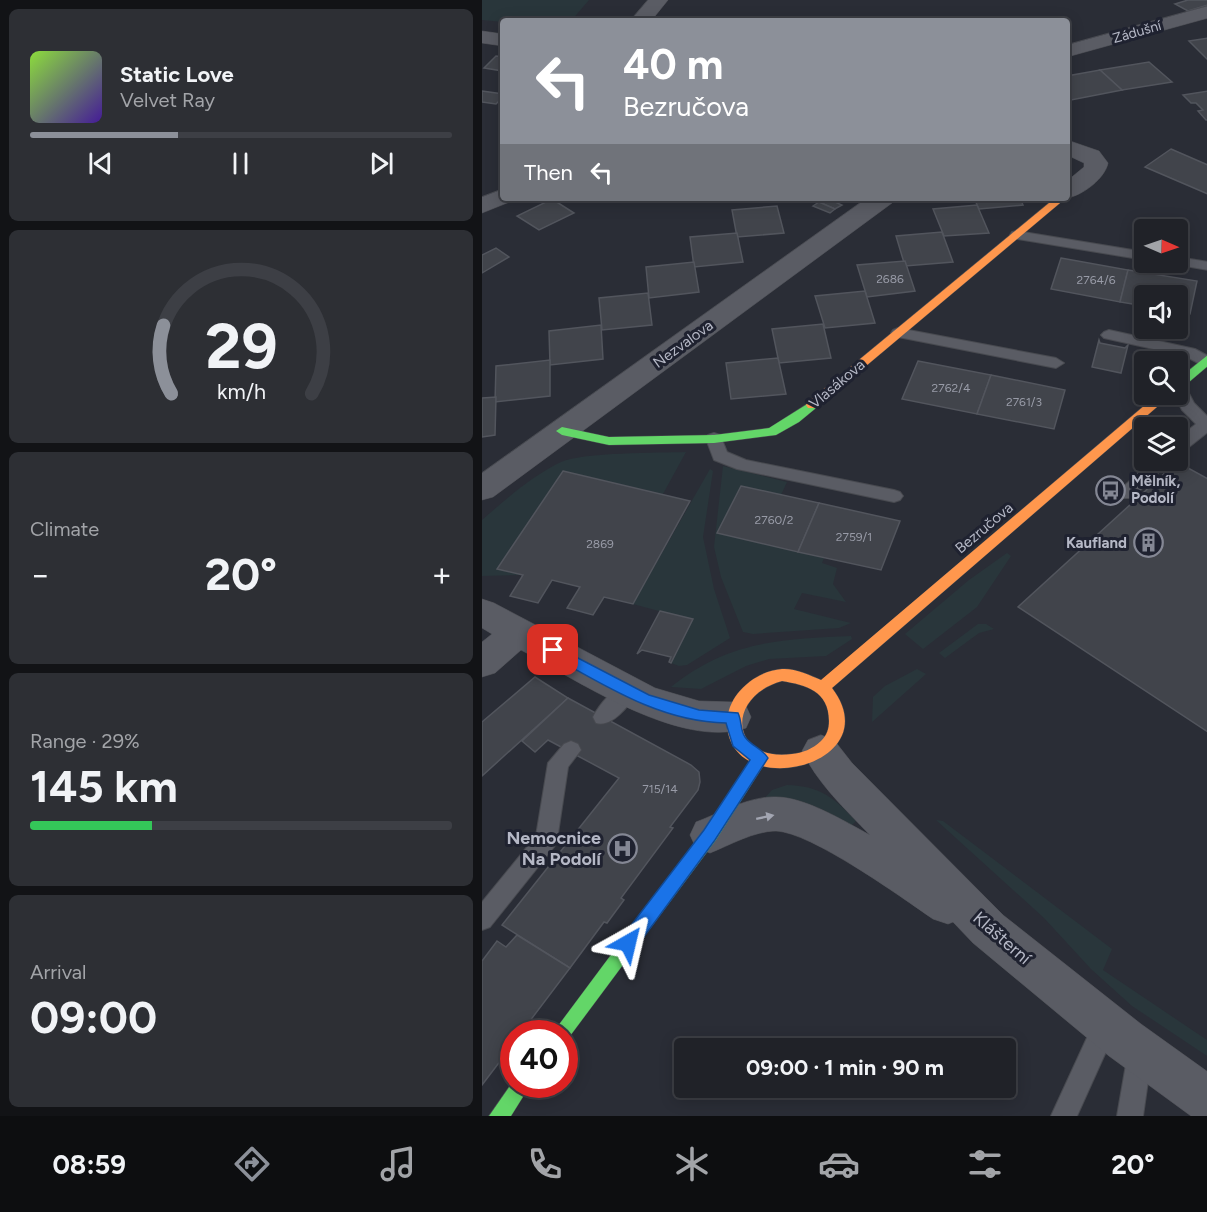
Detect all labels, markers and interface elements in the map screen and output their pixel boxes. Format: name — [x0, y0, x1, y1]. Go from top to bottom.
street label: Zádušní — [1111, 17, 1164, 47]
text: 40 m — [623, 39, 723, 90]
icon: left — [524, 42, 602, 120]
text: Static Love — [120, 61, 234, 88]
text: Velvet Ray — [120, 88, 215, 112]
text: Bezručova — [623, 90, 749, 123]
icon: previous — [84, 147, 117, 180]
icon: pause — [224, 147, 257, 180]
icon: next — [365, 147, 398, 180]
icon: left — [585, 156, 618, 189]
text: Then — [524, 159, 573, 186]
north arrow — [1134, 219, 1188, 273]
map controls — [1134, 219, 1188, 471]
house number: 2686 — [876, 272, 904, 286]
house number: 2764/6 — [1077, 273, 1116, 287]
button: sound — [1134, 285, 1188, 339]
text: 29 — [205, 309, 277, 384]
street label: Nezvalova — [650, 316, 716, 372]
button: search — [1134, 351, 1188, 405]
street label: Vlasákova — [806, 356, 868, 412]
text: km/h — [217, 379, 265, 404]
house number: 2762/4 — [932, 381, 971, 395]
house number: 2761/3 — [1006, 395, 1042, 409]
button: layers — [1134, 417, 1188, 471]
place label: Mělník, Podolí — [1131, 472, 1180, 507]
bus stop icon: Mělník, Podolí — [1094, 474, 1126, 506]
street label: Bezručova — [951, 499, 1017, 557]
house number: 2760/2 — [754, 513, 794, 527]
text: Climate — [30, 517, 99, 541]
building icon: Kaufland — [1132, 527, 1164, 559]
house number: 2759/1 — [836, 530, 872, 544]
place label: Kaufland — [1066, 534, 1127, 552]
house number: 2869 — [586, 537, 614, 551]
text: 20° — [205, 547, 277, 601]
text: − — [30, 555, 51, 594]
text: + — [431, 555, 452, 594]
pin — [527, 624, 578, 675]
icon: arrive — [536, 633, 569, 666]
text: Range · 29% — [30, 729, 140, 753]
text: 145 km — [30, 759, 178, 813]
house number: 715/14 — [642, 782, 678, 796]
one-way arrow — [756, 812, 775, 821]
place label: Nemocnice Na Podolí — [506, 827, 602, 870]
hospital icon: Nemocnice Na Podolí — [606, 832, 638, 864]
street label: Klášterní — [969, 907, 1036, 970]
position arrow — [596, 911, 660, 975]
text: Arrival — [30, 960, 86, 984]
text: 09:00 — [30, 990, 157, 1044]
speed limit sign: 40 — [500, 1020, 578, 1098]
text: 09:00 · 1 min · 90 m — [746, 1054, 944, 1081]
icon: directions — [231, 1143, 273, 1185]
icon: music — [377, 1143, 419, 1185]
icon: phone — [524, 1143, 566, 1185]
icon: climate — [671, 1143, 713, 1185]
icon: car — [818, 1143, 860, 1185]
icon: filters — [964, 1143, 1006, 1185]
text: 08:59 — [52, 1148, 126, 1181]
text: 20° — [1111, 1148, 1155, 1181]

